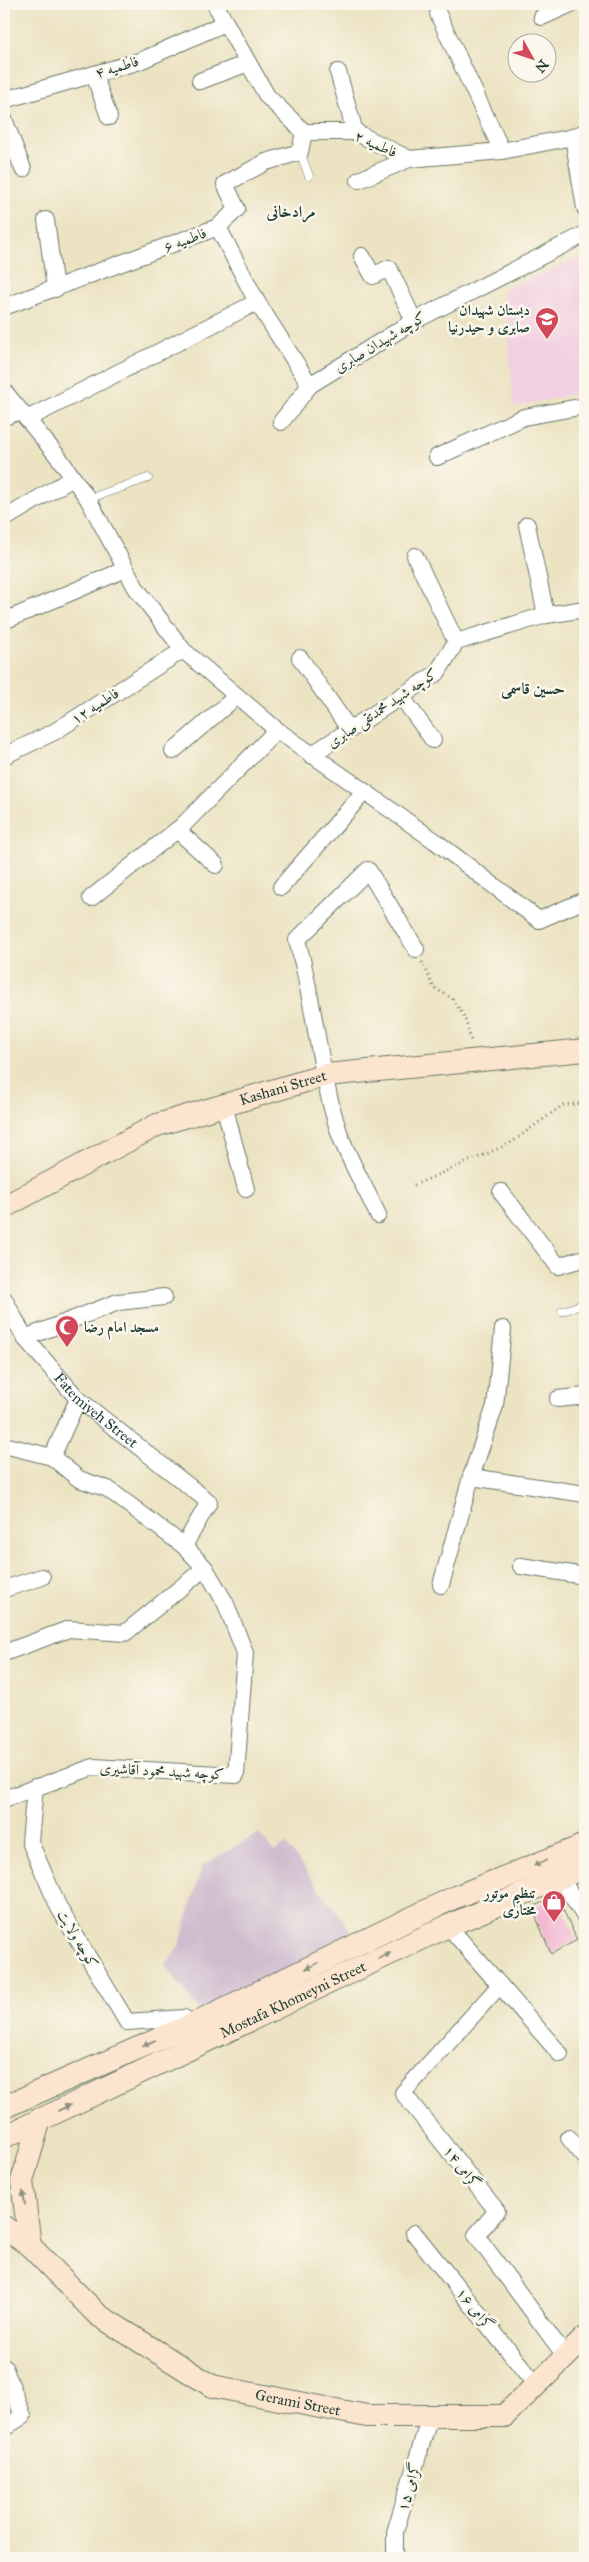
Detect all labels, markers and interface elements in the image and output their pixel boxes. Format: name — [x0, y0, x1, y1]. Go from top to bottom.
north arrow — [506, 32, 556, 82]
street label: فاطمیه ۴ — [93, 52, 141, 82]
text: N — [531, 56, 552, 76]
street label: فاطمیه ۲ — [352, 127, 400, 161]
district label: مرادخانی — [266, 202, 315, 223]
street label: فاطمیه ۶ — [161, 224, 209, 256]
place label: دبستان شهیدان صابری و حیدرنیا — [448, 301, 530, 336]
school or university icon: دبستان شهیدان صابری و حیدرنیا — [534, 306, 560, 340]
street label: کوچه شهیدان صابری — [331, 308, 430, 378]
street label: کوچه شهید محمدتقی صابری — [323, 664, 442, 753]
district label: حسین قاسمی — [501, 679, 565, 699]
street label: فاطمیه ۱۲ — [68, 684, 122, 728]
street label: Kashani Street — [237, 1066, 329, 1109]
mosque icon: مسجد امام رضا — [54, 1314, 80, 1348]
place label: مسجد امام رضا — [84, 1318, 159, 1340]
street label: Fatemiyeh Street — [50, 1369, 142, 1452]
street label: کوچه شهید محمود آقاشیری — [99, 1759, 225, 1785]
one-way arrow — [532, 1859, 547, 1867]
place label: تنظیم موتور مختاری — [482, 1884, 537, 1919]
shop icon: تنظیم موتور مختاری — [541, 1889, 567, 1923]
street label: کوچه ولایت — [52, 1907, 102, 1972]
one-way arrow — [377, 1952, 391, 1960]
street label: Mostafa Khomeyni Street — [217, 1957, 370, 2042]
one-way arrow — [305, 1962, 319, 1970]
one-way arrow — [142, 2039, 156, 2047]
one-way arrow — [56, 2104, 71, 2112]
street label: گرامی ۱۴ — [440, 2141, 485, 2192]
one-way arrow — [20, 2189, 28, 2205]
street label: گرامی ۱۶ — [452, 2283, 498, 2334]
street label: Gerami Street — [254, 2386, 343, 2420]
street label: گرامی ۱۵ — [393, 2460, 424, 2513]

